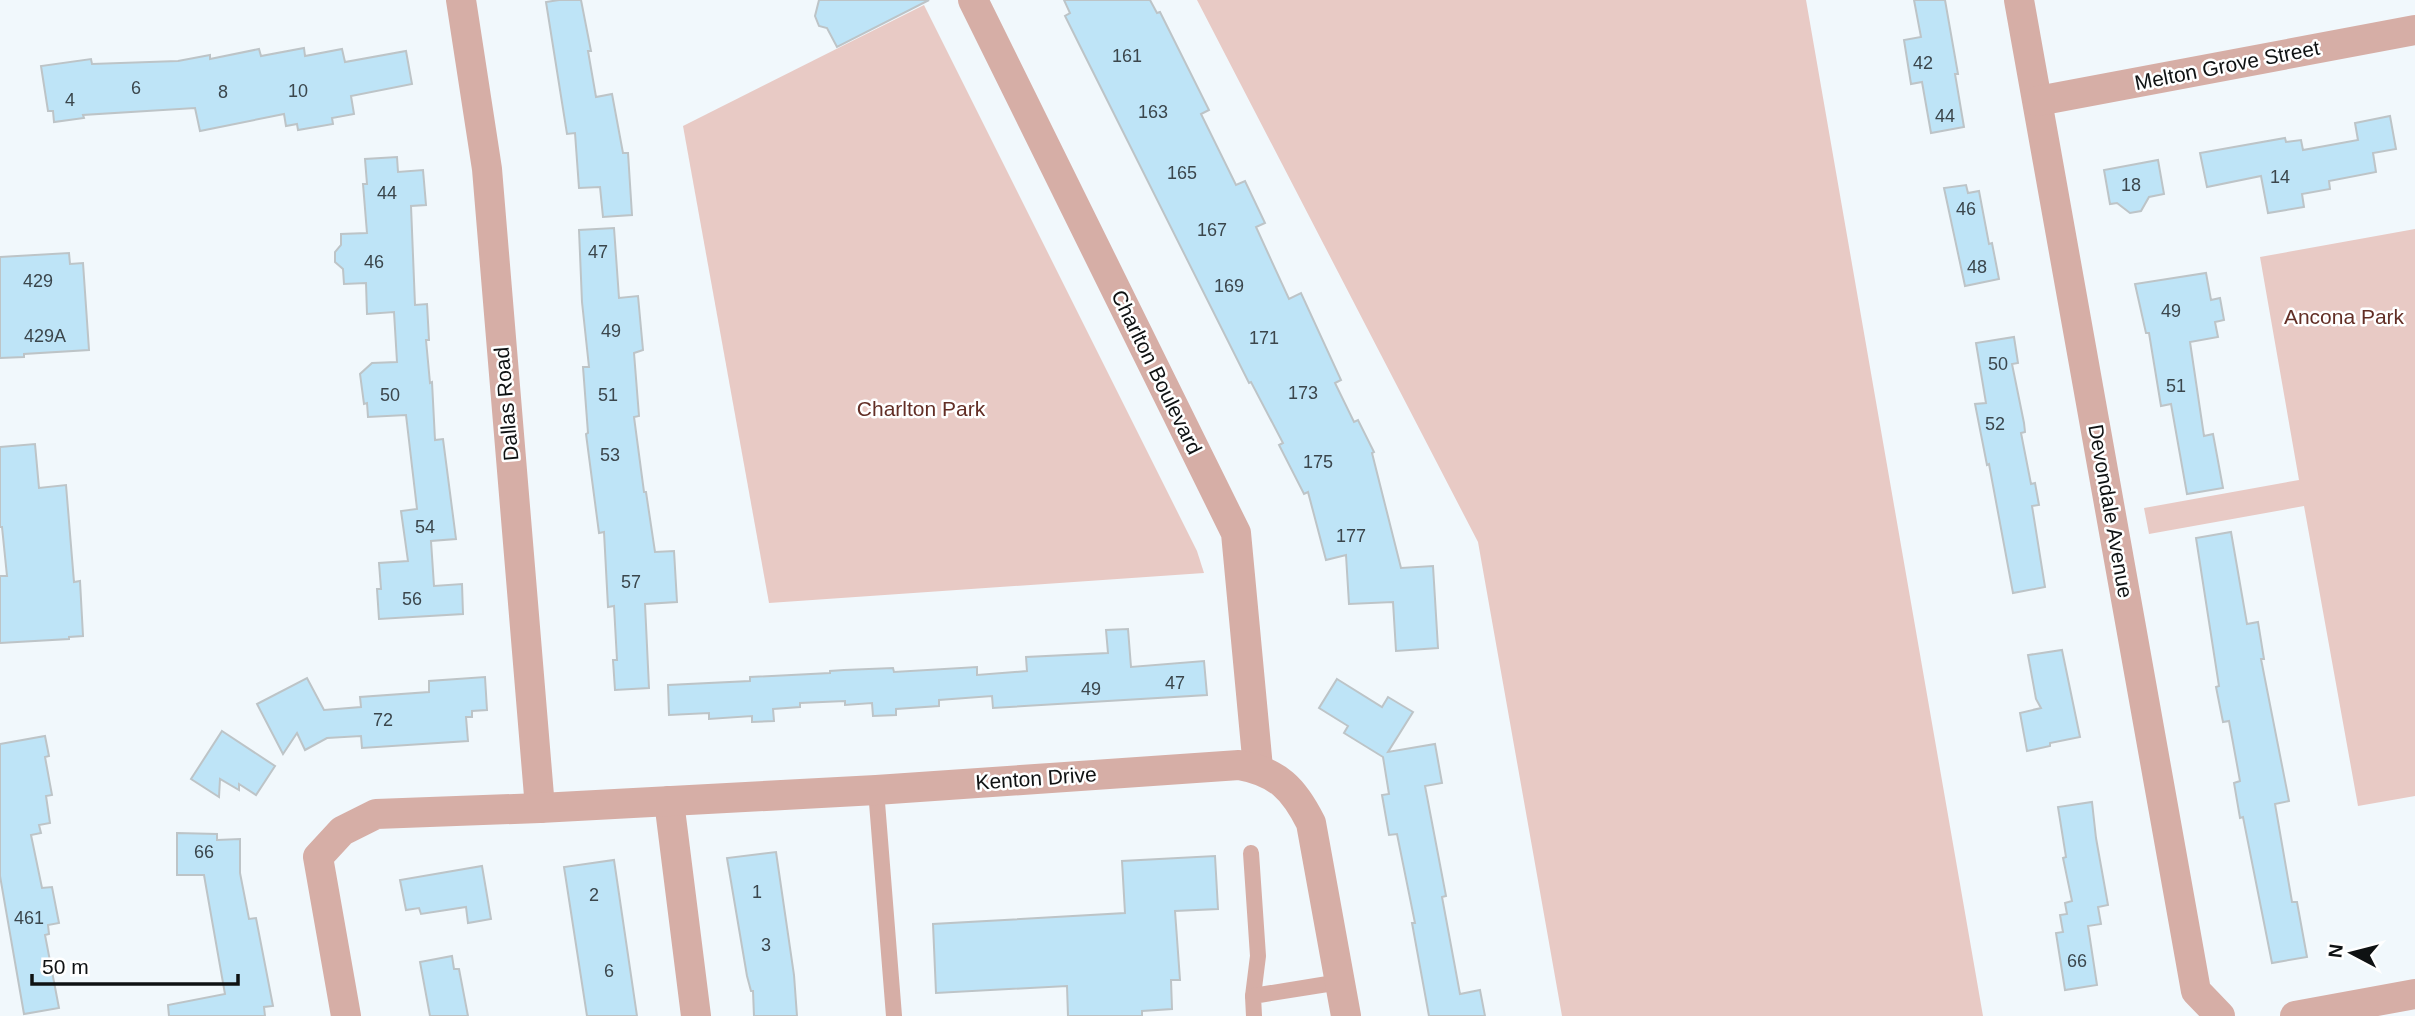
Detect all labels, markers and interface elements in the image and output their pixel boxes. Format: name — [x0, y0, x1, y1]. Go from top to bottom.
street label: Melton Grove Street — [2133, 36, 2322, 94]
house number: 161 — [1112, 46, 1142, 66]
house number: 42 — [1913, 53, 1933, 73]
house number: 6 — [131, 78, 141, 98]
house number: 10 — [288, 81, 308, 101]
house number: 8 — [218, 82, 228, 102]
house number: 4 — [65, 90, 75, 110]
house number: 163 — [1138, 102, 1168, 122]
house number: 44 — [1935, 106, 1955, 126]
house number: 165 — [1167, 163, 1197, 183]
house number: 14 — [2270, 167, 2290, 187]
house number: 18 — [2121, 175, 2141, 195]
house number: 44 — [377, 183, 397, 203]
house number: 46 — [1956, 199, 1976, 219]
house number: 167 — [1197, 220, 1227, 240]
house number: 47 — [588, 242, 608, 262]
house number: 46 — [364, 252, 384, 272]
house number: 48 — [1967, 257, 1987, 277]
house number: 429 — [23, 271, 53, 291]
house number: 169 — [1214, 276, 1244, 296]
street label: Charlton Boulevard — [1107, 286, 1207, 458]
house number: 49 — [2161, 301, 2181, 321]
park label: Ancona Park — [2284, 305, 2405, 328]
house number: 49 — [601, 321, 621, 341]
house number: 429A — [24, 326, 66, 346]
house number: 171 — [1249, 328, 1279, 348]
street label: Dallas Road — [490, 346, 522, 462]
house number: 50 — [1988, 354, 2008, 374]
house number: 51 — [2166, 376, 2186, 396]
house number: 173 — [1288, 383, 1318, 403]
house number: 50 — [380, 385, 400, 405]
house number: 51 — [598, 385, 618, 405]
park label: Charlton Park — [857, 397, 986, 420]
house number: 52 — [1985, 414, 2005, 434]
street label: Devondale Avenue — [2084, 422, 2138, 600]
house number: 53 — [600, 445, 620, 465]
house number: 175 — [1303, 452, 1333, 472]
house number: 54 — [415, 517, 435, 537]
house number: 177 — [1336, 526, 1366, 546]
house number: 57 — [621, 572, 641, 592]
house number: 56 — [402, 589, 422, 609]
house number: 47 — [1165, 673, 1185, 693]
house number: 49 — [1081, 679, 1101, 699]
house number: 72 — [373, 710, 393, 730]
street label: Kenton Drive — [975, 762, 1097, 794]
house number: 66 — [194, 842, 214, 862]
house number: 1 — [752, 882, 762, 902]
house number: 2 — [589, 885, 599, 905]
house number: 461 — [14, 908, 44, 928]
north arrow — [2317, 918, 2387, 988]
house number: 3 — [761, 935, 771, 955]
scale bar — [32, 942, 238, 986]
text: N — [2324, 943, 2347, 959]
house number: 66 — [2067, 951, 2087, 971]
text: 50 m — [42, 955, 89, 978]
house number: 6 — [604, 961, 614, 981]

